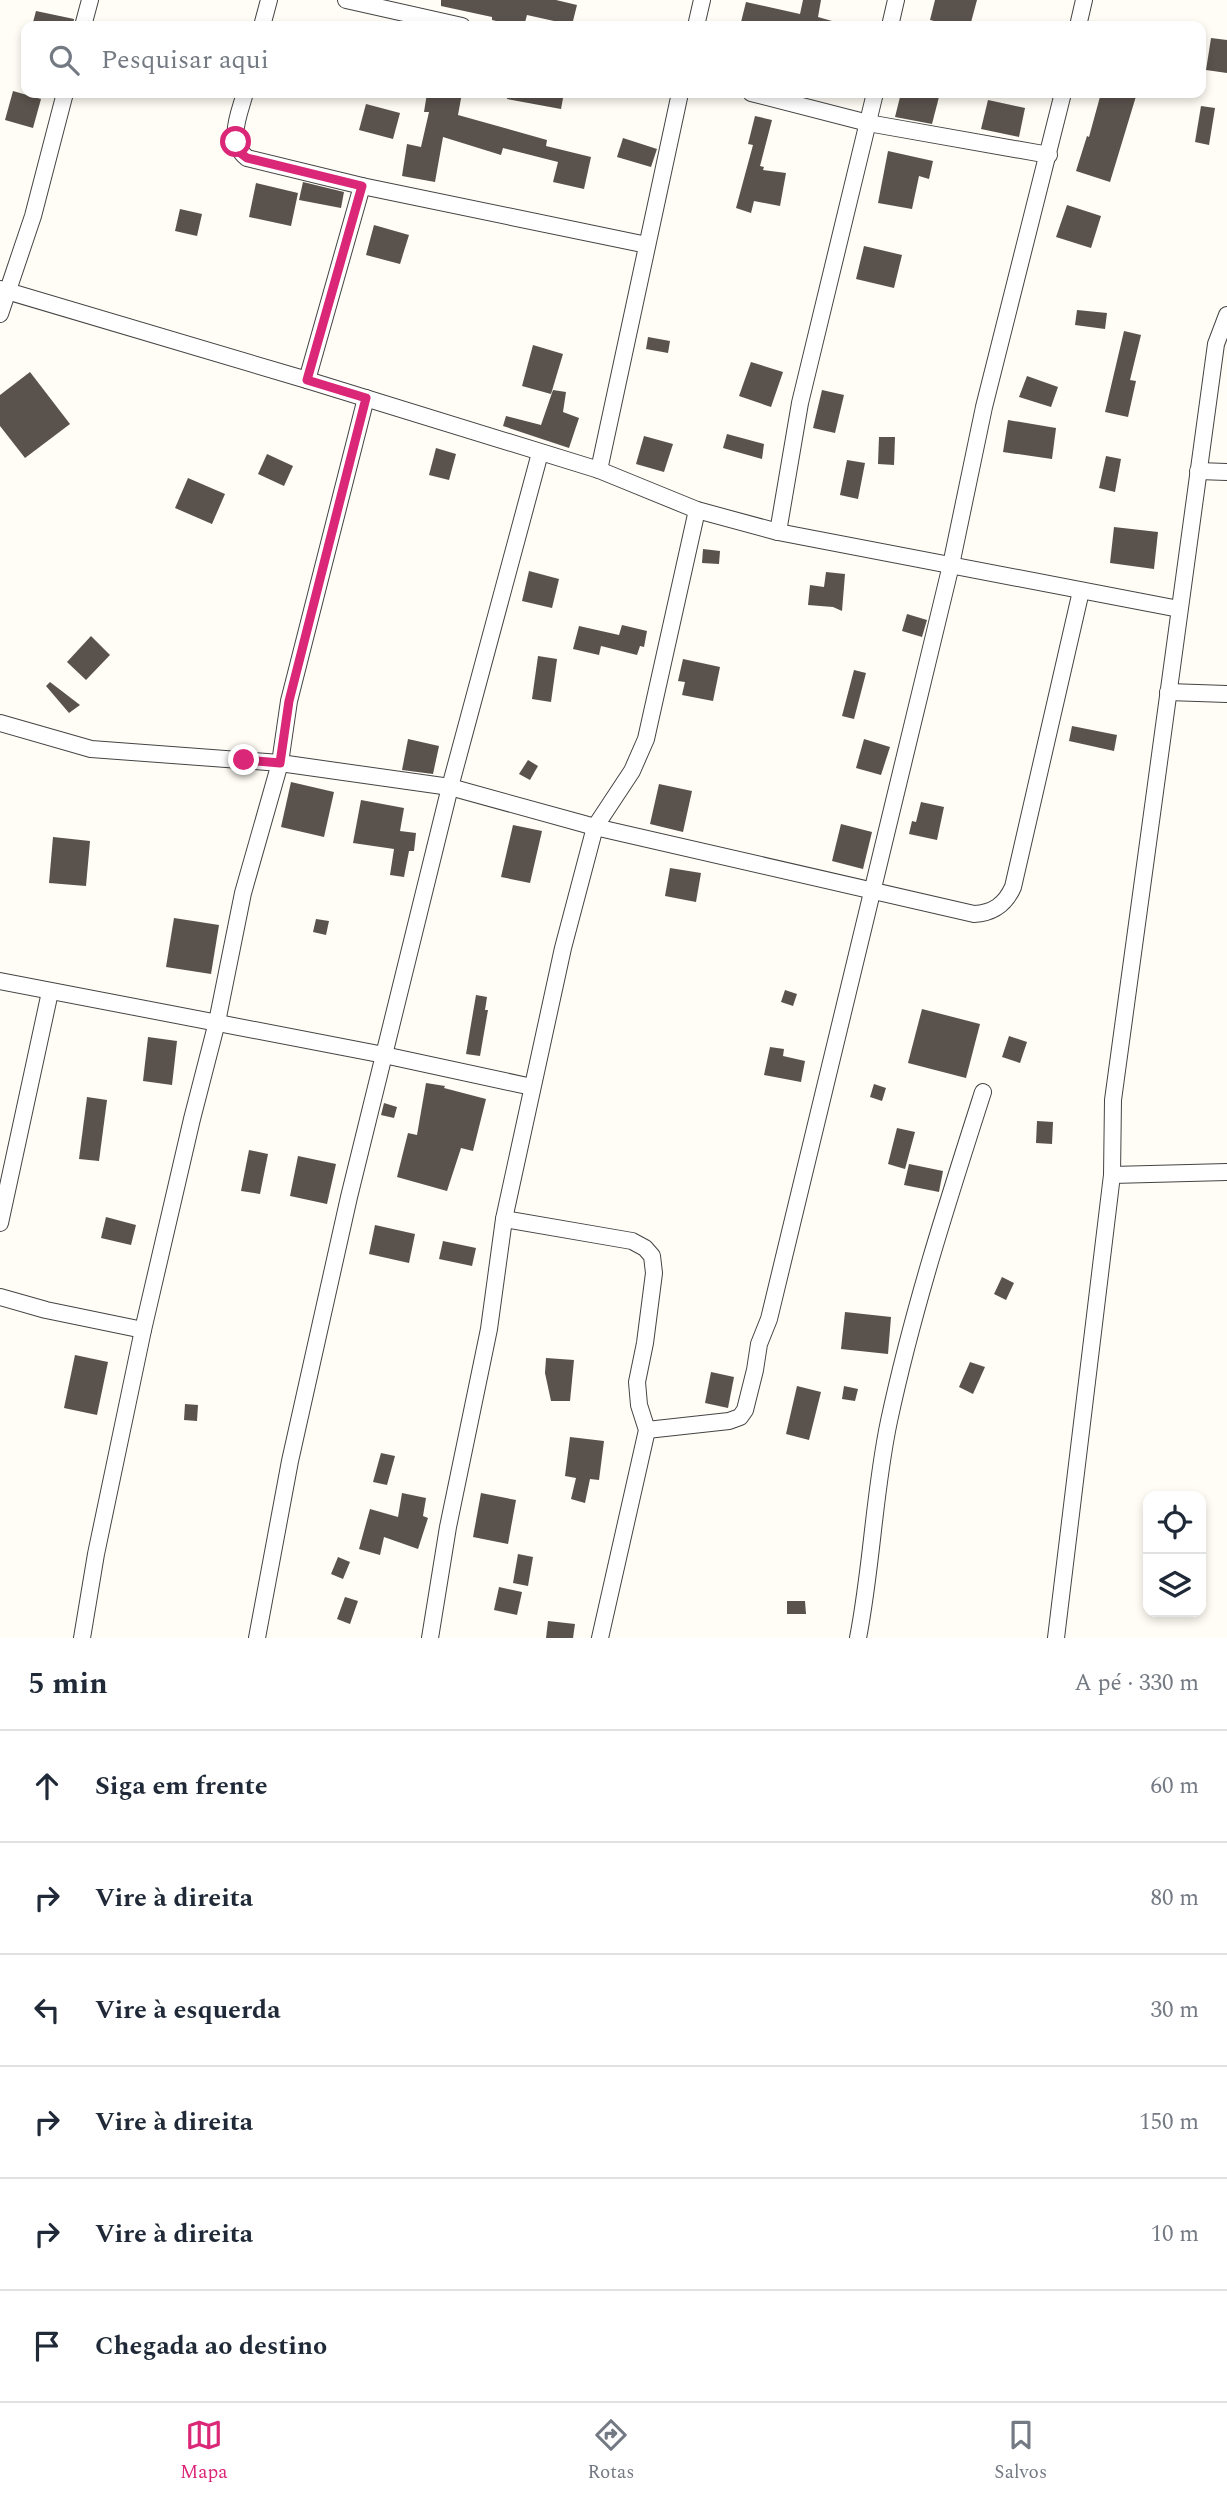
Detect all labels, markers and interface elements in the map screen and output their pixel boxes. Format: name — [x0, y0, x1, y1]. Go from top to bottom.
search box — [21, 21, 1206, 98]
text: Pesquisar aqui — [101, 40, 269, 80]
icon: search — [45, 41, 83, 79]
route start — [220, 126, 251, 157]
route end — [228, 744, 259, 775]
map controls — [1143, 1491, 1206, 1617]
button: locate — [1143, 1491, 1206, 1554]
button: layers — [1143, 1554, 1206, 1617]
text: 5 min — [28, 1661, 108, 1707]
text: A pé · 330 m — [1074, 1666, 1199, 1701]
text: Siga em frente — [95, 1766, 268, 1806]
icon: ahead — [28, 1767, 66, 1805]
text: 60 m — [1150, 1769, 1199, 1804]
text: Vire à direita — [95, 1878, 253, 1918]
icon: right — [28, 1879, 66, 1917]
text: 80 m — [1150, 1881, 1199, 1916]
text: Vire à esquerda — [95, 1990, 281, 2030]
icon: left — [28, 1991, 66, 2029]
text: 30 m — [1150, 1993, 1199, 2028]
text: Vire à direita — [95, 2102, 253, 2142]
icon: right — [28, 2103, 66, 2141]
text: 150 m — [1139, 2105, 1199, 2140]
text: Vire à direita — [95, 2214, 253, 2254]
icon: right — [28, 2215, 66, 2253]
text: 10 m — [1150, 2217, 1199, 2252]
text: Chegada ao destino — [95, 2326, 327, 2366]
icon: arrive — [28, 2327, 66, 2365]
tab: Mapa — [180, 2416, 228, 2487]
tab: Rotas — [587, 2416, 634, 2487]
tab: Salvos — [994, 2416, 1047, 2487]

